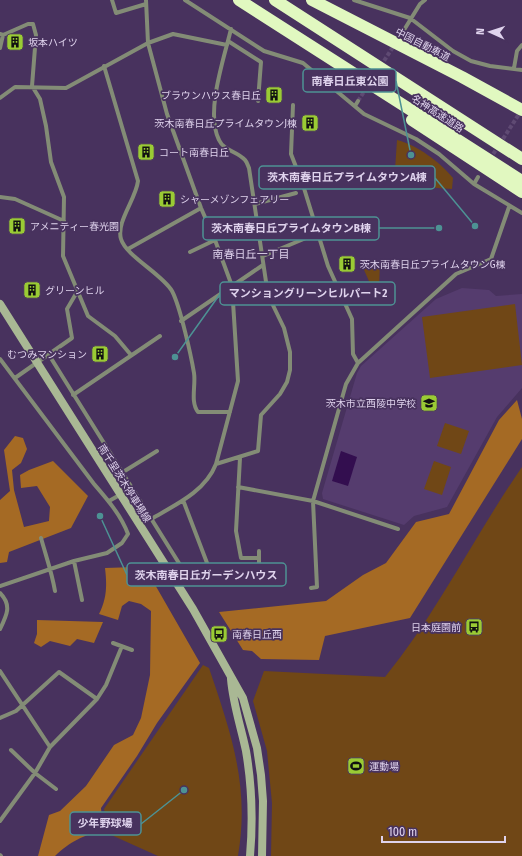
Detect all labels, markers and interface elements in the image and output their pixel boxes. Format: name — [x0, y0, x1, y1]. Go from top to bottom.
north arrow — [470, 12, 510, 52]
street label: 中国自動車道 — [393, 26, 452, 64]
text: N — [474, 28, 487, 35]
building icon: 坂本ハイツ — [5, 32, 25, 52]
place label: 坂本ハイツ — [28, 37, 78, 49]
callout: 南春日丘東公園 — [303, 69, 396, 92]
text: 南春日丘東公園 — [312, 75, 389, 88]
building icon: ブラウンハウス春日丘 — [264, 85, 284, 105]
place label: ブラウンハウス春日丘 — [161, 90, 261, 102]
street label: 名神高速道路 — [409, 92, 466, 135]
building icon: 茨木南春日丘プライムタウンJ棟 — [300, 113, 320, 133]
place label: 茨木南春日丘プライムタウンJ棟 — [154, 118, 297, 130]
building icon: コート南春日丘 — [136, 142, 156, 162]
place label: コート南春日丘 — [159, 147, 229, 159]
callout: 茨木南春日丘プライムタウンA棟 — [259, 166, 435, 189]
text: 茨木南春日丘プライムタウンA棟 — [267, 171, 427, 184]
building icon: シャーメゾンフェアリー — [157, 189, 177, 209]
place label: シャーメゾンフェアリー — [180, 194, 289, 206]
building icon: アメニティー春光園 — [7, 216, 27, 236]
callout: 茨木南春日丘プライムタウンB棟 — [203, 217, 379, 240]
place label: アメニティー春光園 — [30, 221, 119, 233]
text: 茨木南春日丘プライムタウンB棟 — [211, 222, 371, 235]
district label: 南春日丘一丁目 — [213, 248, 290, 261]
building icon: 茨木南春日丘プライムタウンG棟 — [337, 254, 357, 274]
place label: 茨木南春日丘プライムタウンG棟 — [360, 259, 506, 271]
building icon: グリーンヒル — [22, 280, 42, 300]
callout: マンショングリーンヒルパート2 — [220, 282, 395, 305]
place label: グリーンヒル — [45, 285, 105, 297]
text: マンショングリーンヒルパート2 — [229, 287, 387, 300]
building icon: むつみマンション — [90, 344, 110, 364]
place label: むつみマンション — [7, 349, 87, 361]
school or university icon: 茨木市立西陵中学校 — [419, 393, 439, 413]
place label: 茨木市立西陵中学校 — [326, 398, 416, 410]
street label: 南千里茨木停車場線 — [95, 442, 153, 525]
callout: 茨木南春日丘ガーデンハウス — [127, 563, 286, 586]
text: 茨木南春日丘ガーデンハウス — [135, 569, 278, 582]
bus stop icon: 日本庭園前 — [464, 617, 484, 637]
place label: 日本庭園前 — [411, 622, 461, 634]
bus stop icon: 南春日丘西 — [209, 624, 229, 644]
place label: 南春日丘西 — [232, 629, 282, 641]
sports icon: 運動場 — [346, 756, 366, 776]
place label: 運動場 — [369, 761, 399, 773]
callout: 少年野球場 — [70, 812, 141, 835]
text: 少年野球場 — [78, 817, 133, 830]
scale bar — [382, 818, 505, 844]
text: 100 m — [388, 825, 417, 839]

